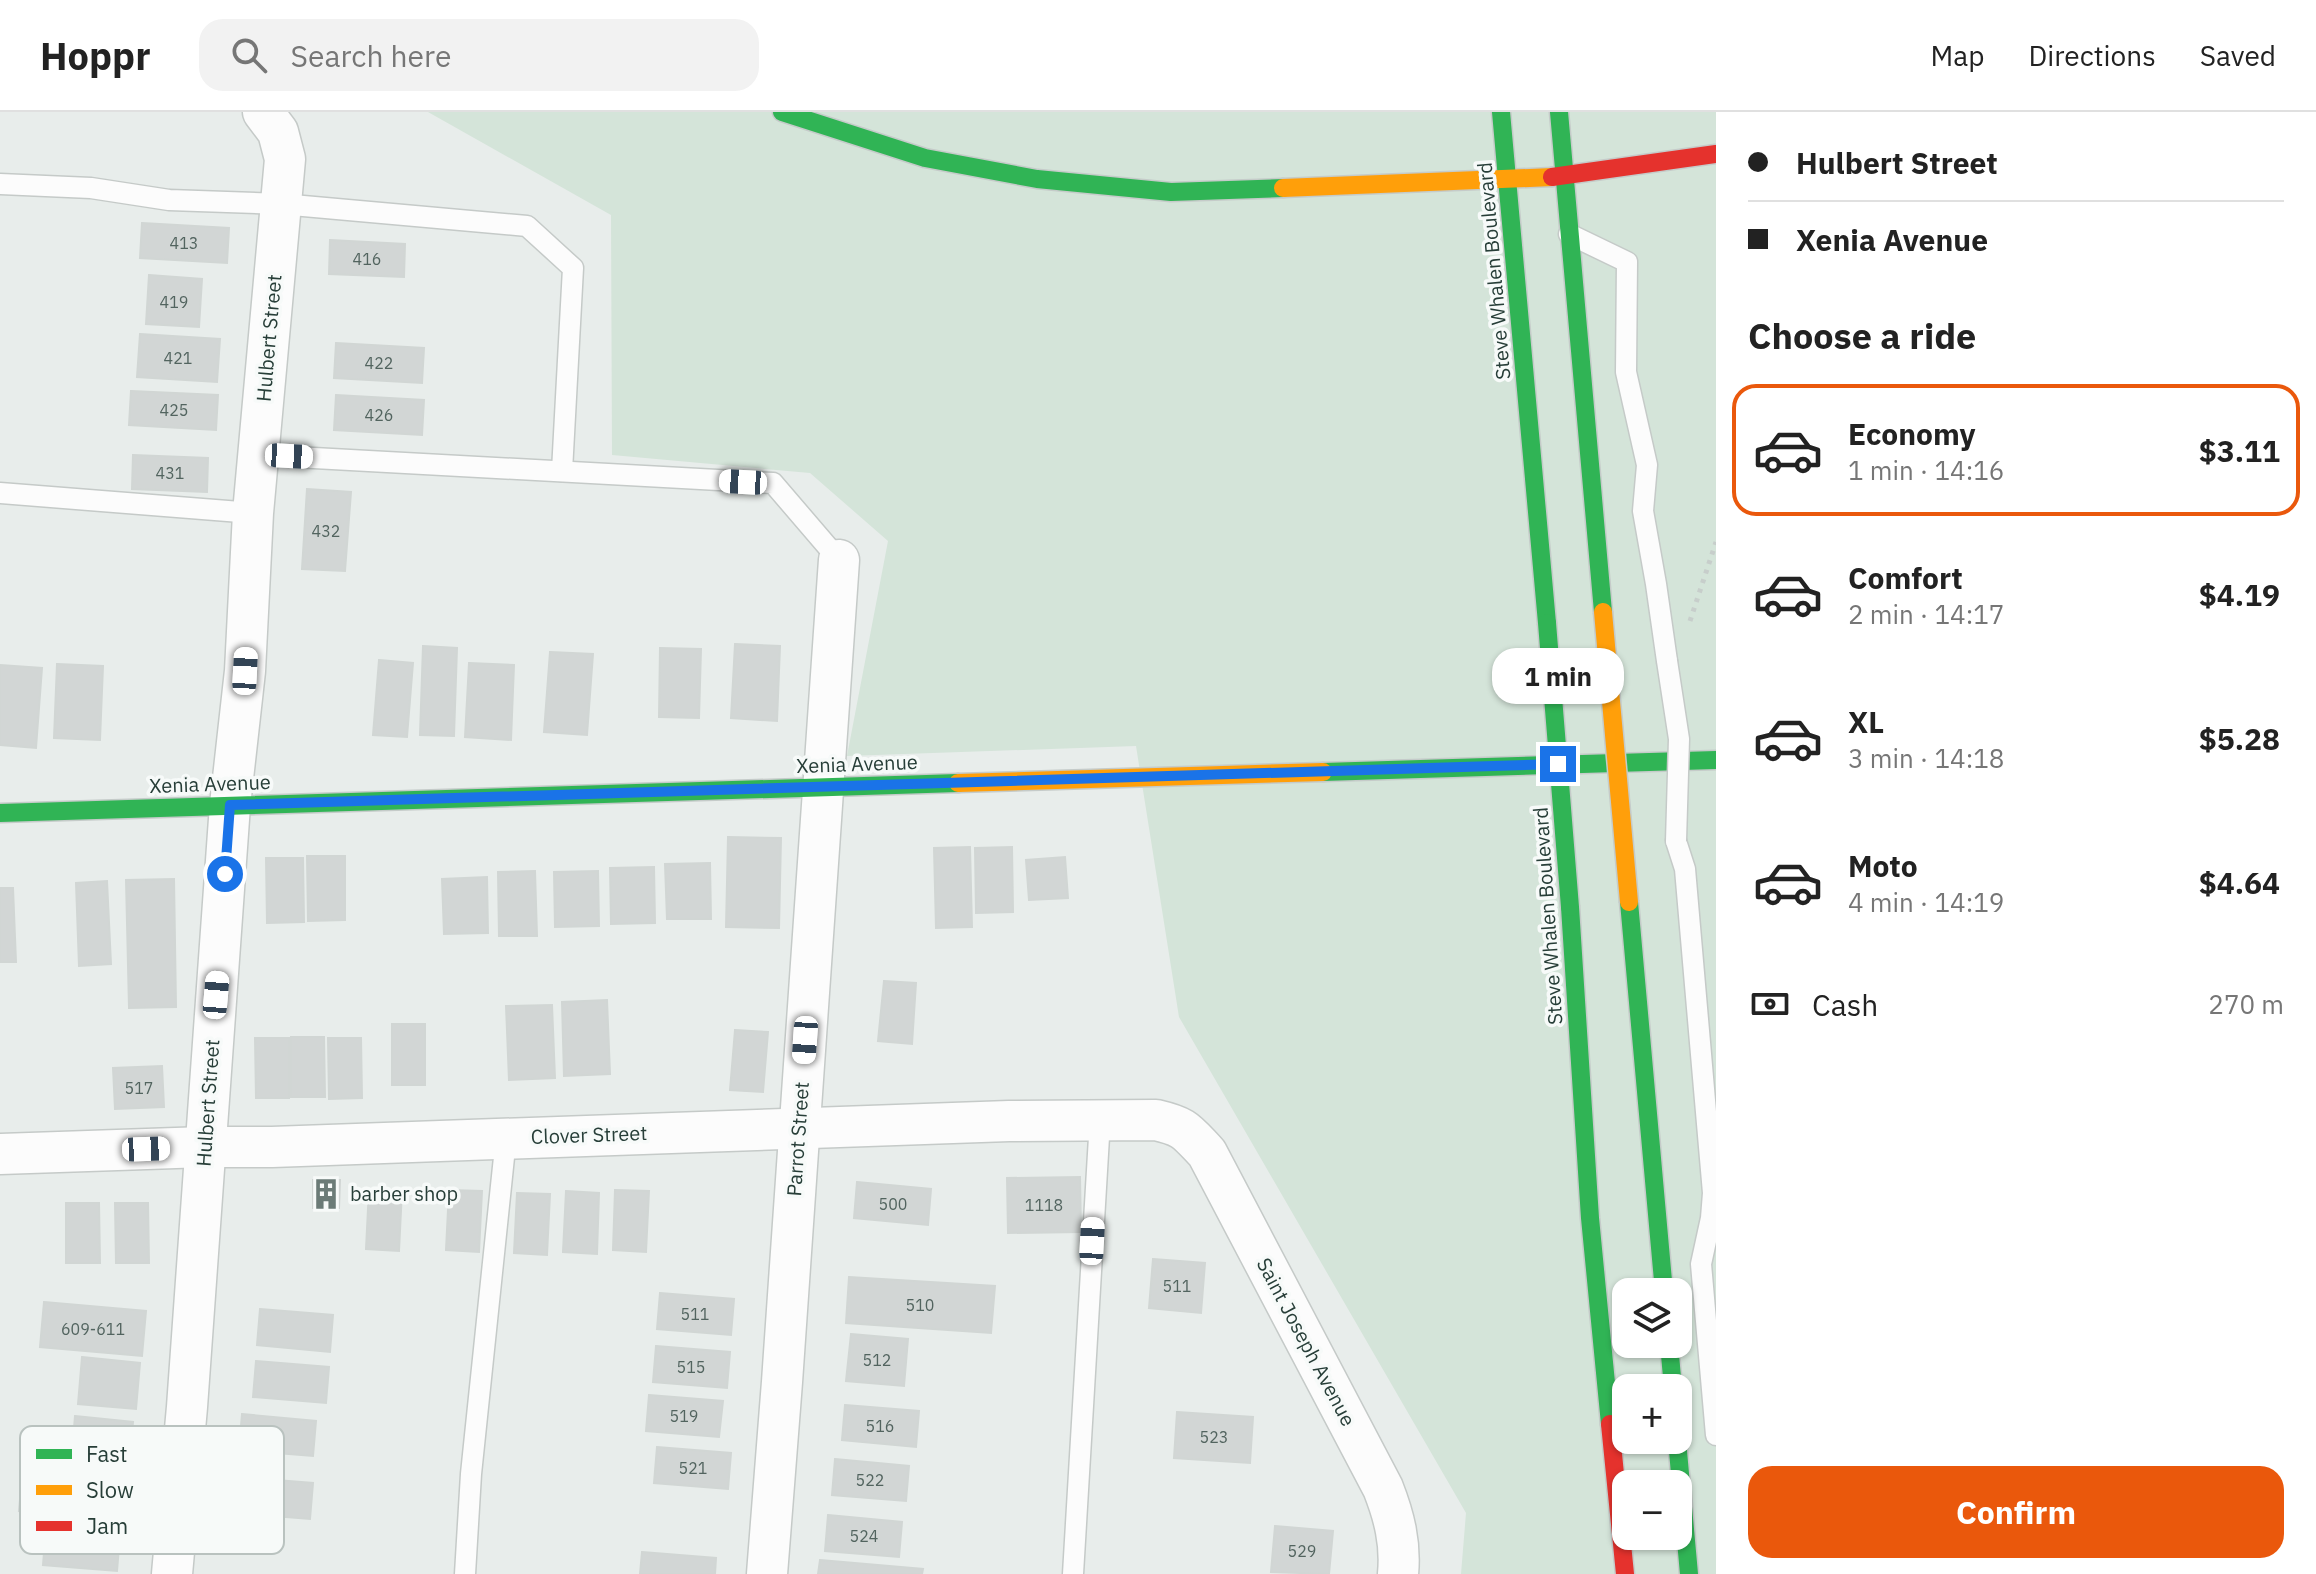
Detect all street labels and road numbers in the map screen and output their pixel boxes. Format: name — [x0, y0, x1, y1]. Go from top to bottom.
street label: Steve Whalen Boulevard — [1471, 161, 1516, 381]
street label: Hulbert Street — [249, 273, 288, 403]
street label: Xenia Avenue — [796, 748, 918, 779]
street label: Xenia Avenue — [149, 768, 271, 799]
street label: Steve Whalen Boulevard — [1526, 806, 1569, 1026]
street label: Hulbert Street — [190, 1038, 225, 1168]
street label: Parrot Street — [780, 1081, 815, 1197]
street label: Clover Street — [530, 1119, 648, 1150]
street label: Saint Joseph Avenue — [1251, 1253, 1362, 1431]

